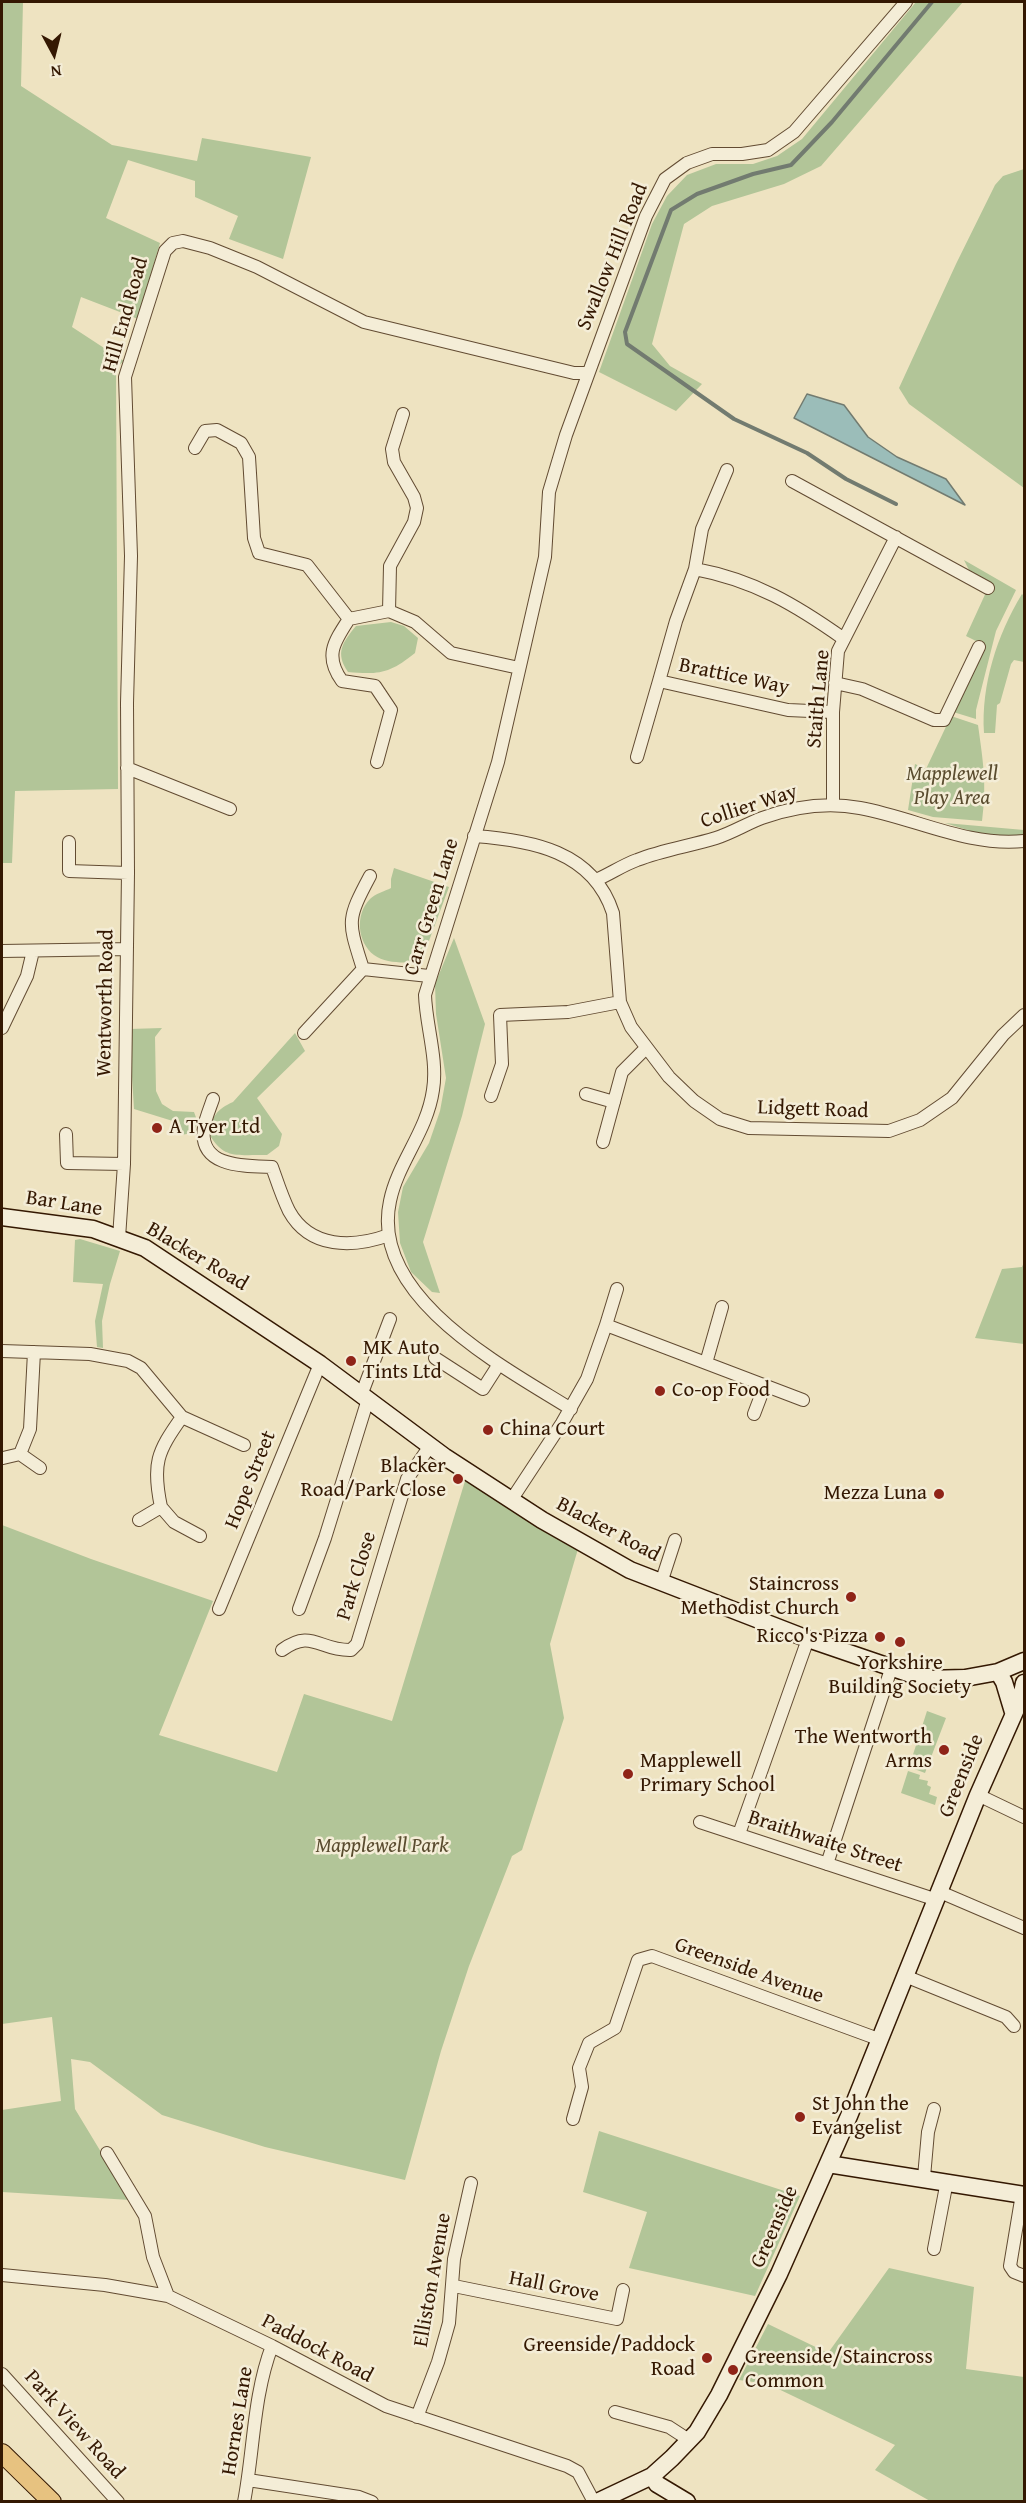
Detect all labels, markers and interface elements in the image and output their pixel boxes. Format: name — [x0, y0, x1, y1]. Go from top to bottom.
north arrow — [24, 24, 84, 84]
text: N — [49, 59, 63, 84]
street label: Swallow Hill Road — [572, 180, 654, 334]
street label: Hill End Road — [98, 255, 154, 375]
street label: Staith Lane — [802, 649, 836, 749]
street label: Brattice Way — [677, 653, 791, 701]
park label: Mapplewell Play Area — [906, 762, 998, 812]
street label: Collier Way — [697, 780, 801, 834]
street label: Carr Green Lane — [399, 835, 465, 979]
street label: Wentworth Road — [92, 929, 120, 1077]
street label: Lidgett Road — [757, 1095, 869, 1125]
place label: A Tyer Ltd — [169, 1115, 260, 1141]
marker: A Tyer Ltd — [150, 1121, 164, 1135]
street label: Bar Lane — [24, 1186, 104, 1222]
street label: Blacker Road — [142, 1217, 252, 1297]
place label: MK Auto Tints Ltd — [363, 1336, 442, 1386]
marker: MK Auto Tints Ltd — [344, 1354, 358, 1368]
place label: Co-op Food — [672, 1378, 770, 1404]
marker: Co-op Food — [653, 1384, 667, 1398]
place label: China Court — [500, 1417, 605, 1443]
marker: China Court — [481, 1423, 495, 1437]
street label: Hope Street — [220, 1427, 282, 1533]
place label: Blacker Road/Park Close — [301, 1454, 446, 1504]
marker: Blacker Road/Park Close — [451, 1472, 465, 1486]
place label: Mezza Luna — [824, 1481, 927, 1507]
marker: Mezza Luna — [932, 1487, 946, 1501]
street label: Blacker Road — [552, 1492, 664, 1568]
street label: Park Close — [332, 1529, 382, 1623]
place label: Staincross Methodist Church — [681, 1572, 839, 1622]
marker: Staincross Methodist Church — [844, 1590, 858, 1604]
place label: Ricco's Pizza — [757, 1624, 868, 1650]
marker: Ricco's Pizza — [873, 1630, 887, 1644]
marker: Yorkshire Building Society — [893, 1635, 907, 1649]
place label: Yorkshire Building Society — [829, 1651, 971, 1701]
place label: The Wentworth Arms — [795, 1725, 932, 1775]
street label: Greenside — [934, 1731, 990, 1821]
marker: The Wentworth Arms — [937, 1743, 951, 1757]
place label: Mapplewell Primary School — [640, 1749, 775, 1799]
marker: Mapplewell Primary School — [621, 1767, 635, 1781]
street label: Braithwaite Street — [745, 1805, 905, 1879]
park label: Mapplewell Park — [315, 1834, 449, 1860]
street label: Greenside Avenue — [671, 1932, 827, 2010]
place label: St John the Evangelist — [812, 2092, 909, 2142]
marker: St John the Evangelist — [793, 2110, 807, 2124]
street label: Greenside — [746, 2182, 804, 2272]
street label: Elliston Avenue — [409, 2211, 457, 2349]
street label: Hall Grove — [507, 2266, 601, 2308]
street label: Paddock Road — [257, 2309, 377, 2389]
place label: Greenside/Paddock Road — [524, 2333, 695, 2383]
place label: Greenside/Staincross Common — [745, 2345, 933, 2395]
marker: Greenside/Paddock Road — [700, 2351, 714, 2365]
marker: Greenside/Staincross Common — [726, 2363, 740, 2377]
street label: Park View Road — [18, 2365, 130, 2485]
street label: Hornes Lane — [217, 2365, 259, 2477]

